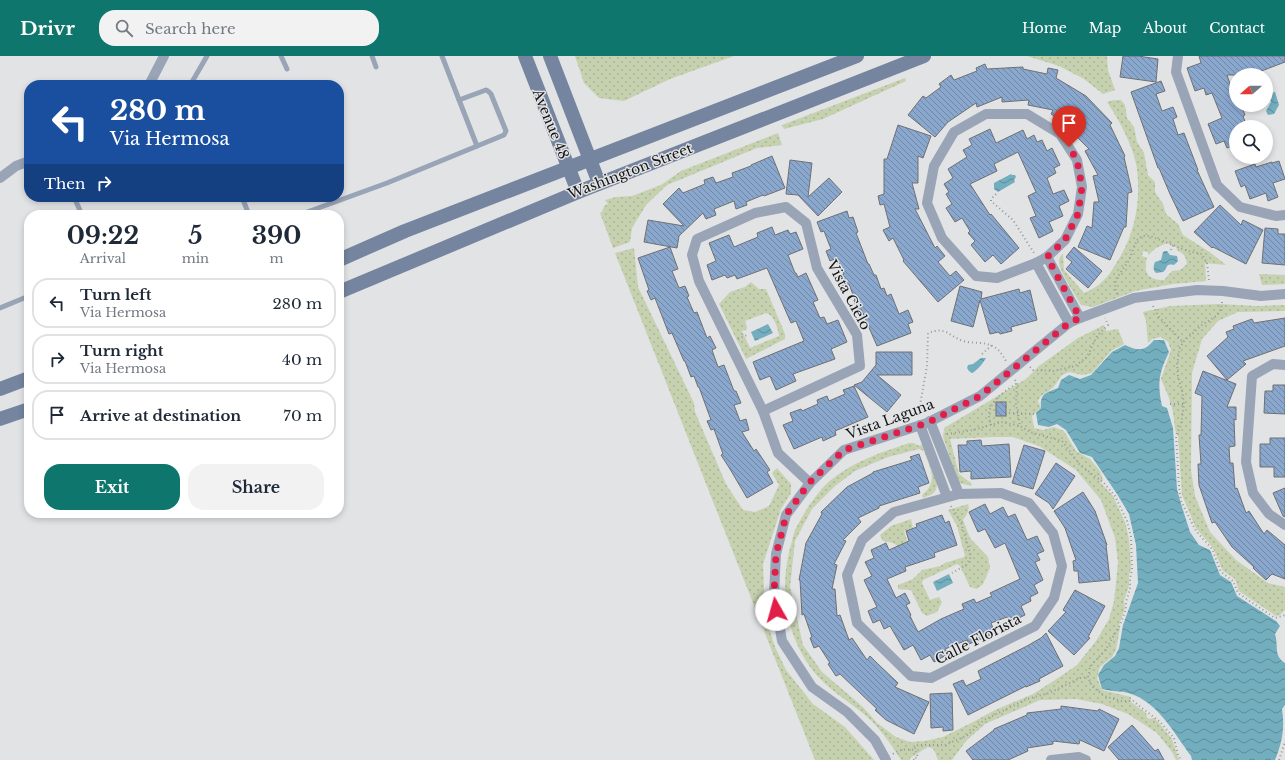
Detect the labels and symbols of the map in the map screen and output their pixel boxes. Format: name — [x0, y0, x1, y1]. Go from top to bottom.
north arrow — [1229, 68, 1273, 112]
street label: Avenue 48 — [528, 85, 573, 162]
pin — [1052, 106, 1086, 147]
street label: Washington Street — [564, 139, 696, 203]
street label: Vista Cielo — [823, 256, 875, 333]
street label: Vista Laguna — [843, 395, 937, 444]
position arrow — [755, 589, 797, 631]
street label: Calle Florista — [932, 610, 1024, 668]

